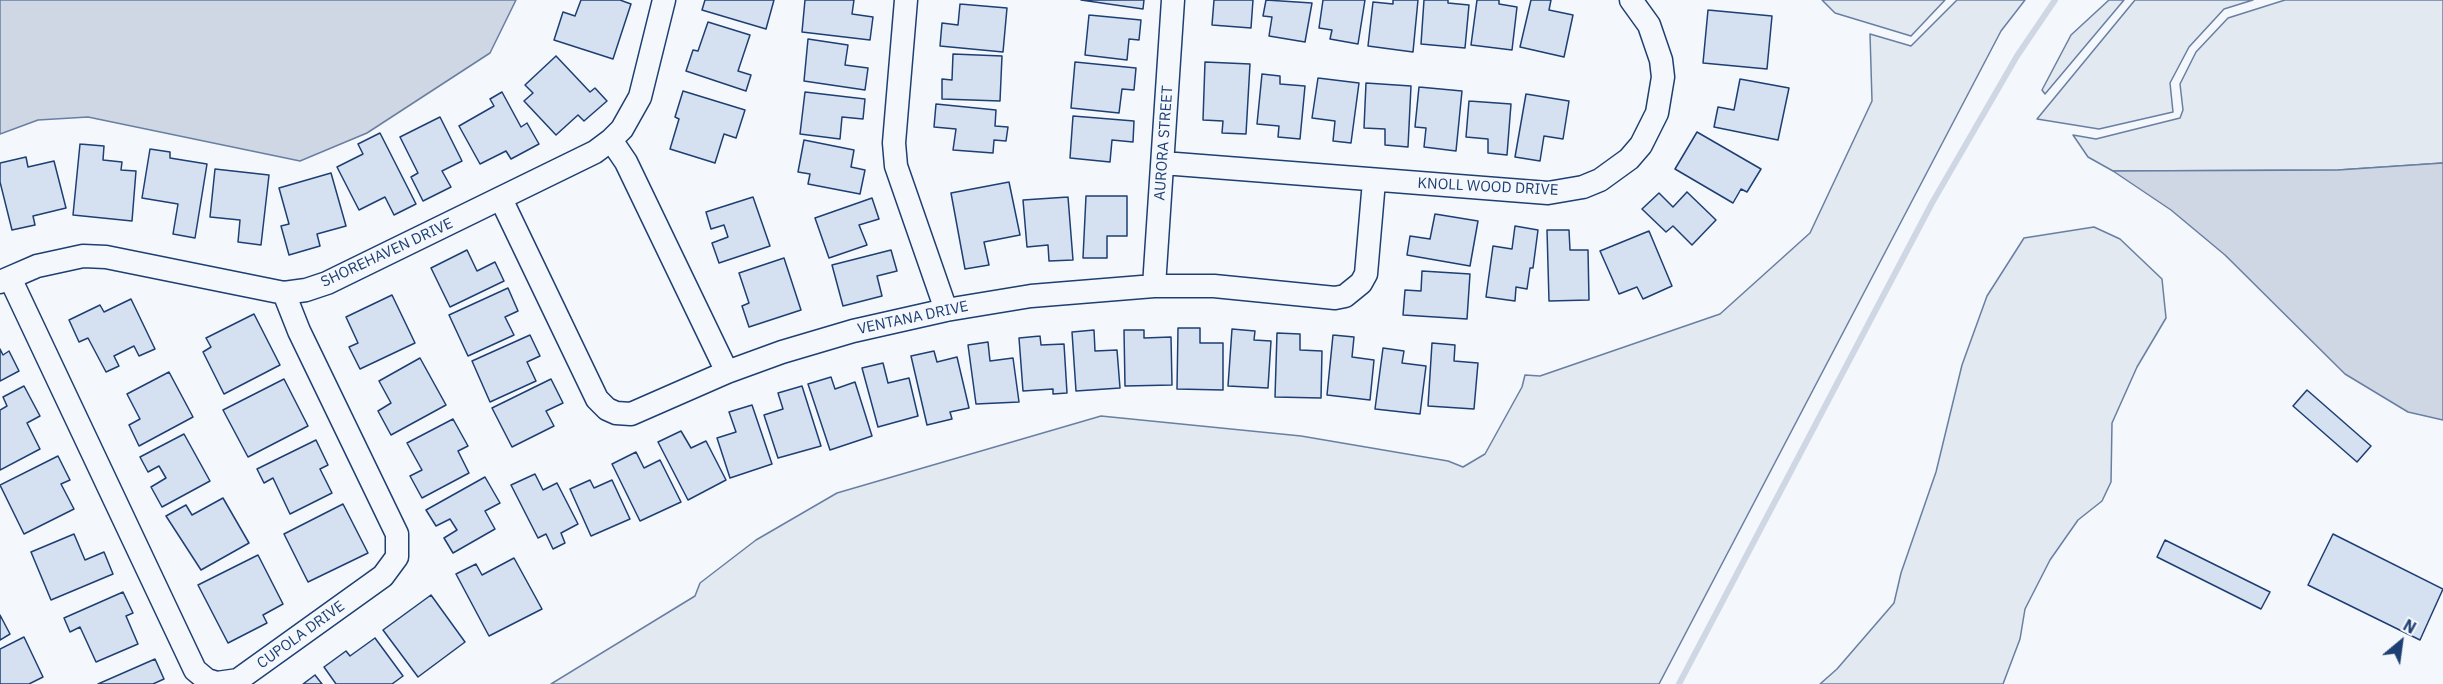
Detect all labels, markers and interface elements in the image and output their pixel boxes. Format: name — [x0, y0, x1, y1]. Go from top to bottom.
street label: AURORA STREET — [1151, 85, 1177, 201]
street label: KNOLL WOOD DRIVE — [1417, 174, 1559, 200]
street label: SHOREHAVEN DRIVE — [318, 215, 456, 291]
street label: VENTANA DRIVE — [856, 297, 970, 339]
street label: CUPOLA DRIVE — [254, 597, 348, 673]
north arrow — [2371, 612, 2431, 672]
text: N — [2400, 615, 2420, 638]

